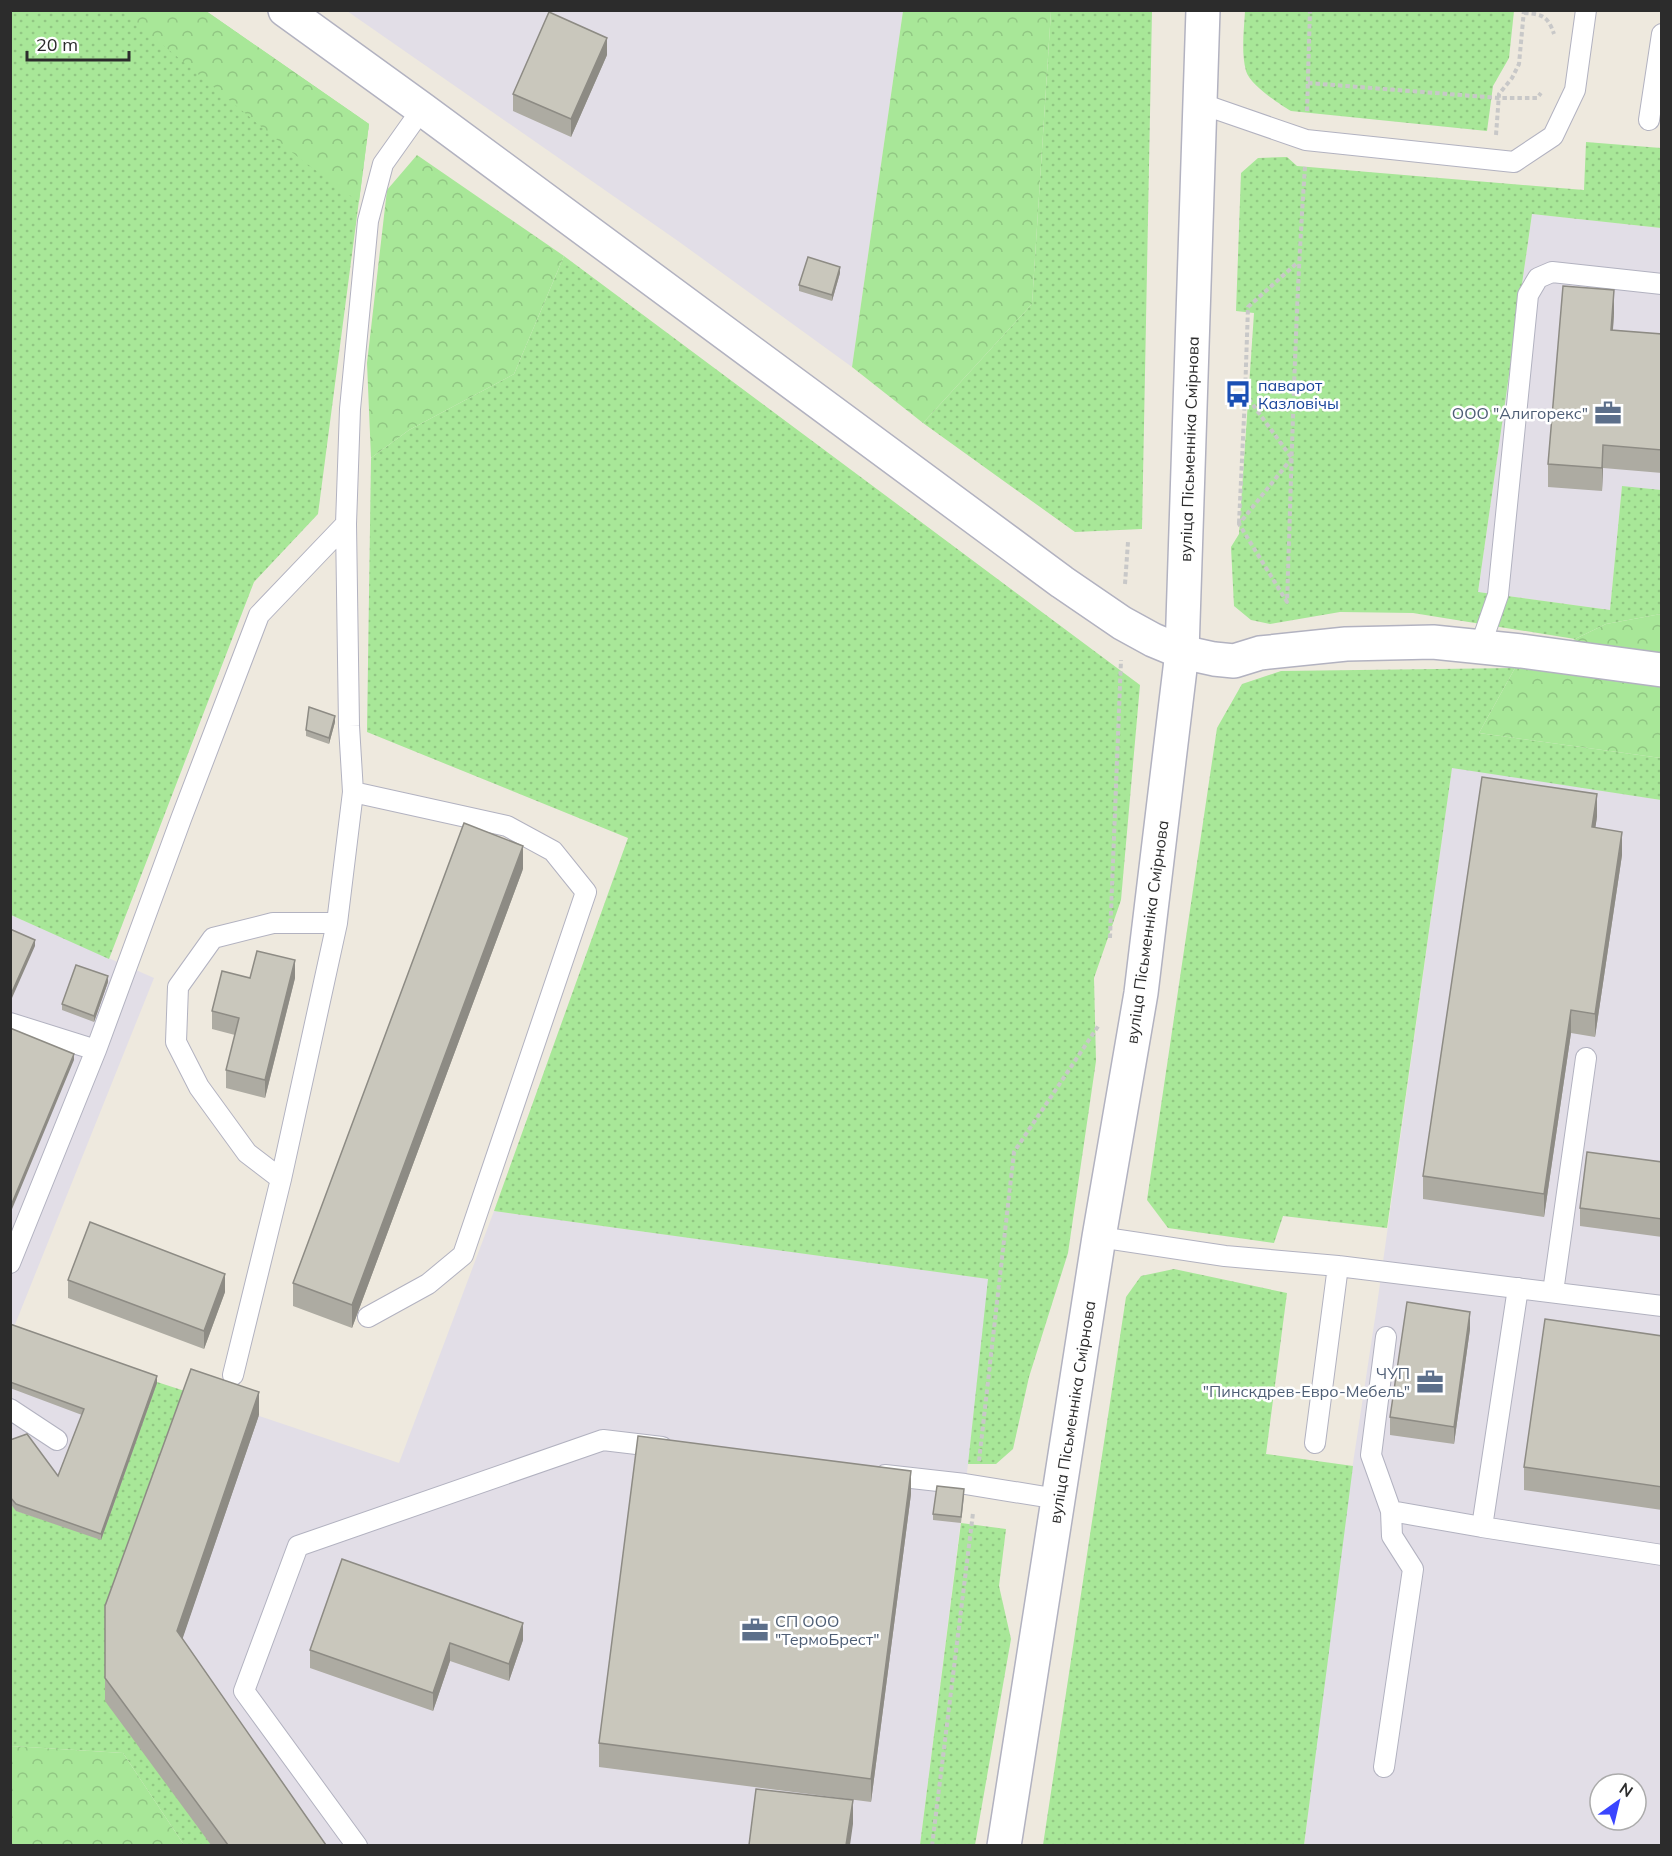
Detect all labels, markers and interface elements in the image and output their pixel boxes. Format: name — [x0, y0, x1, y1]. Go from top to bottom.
scale bar — [27, 24, 129, 62]
text: 20 m — [36, 33, 78, 56]
street label: вуліца Пісьменніка Смірнова — [1175, 336, 1203, 562]
place label: паварот Казловічы — [1258, 375, 1339, 413]
bus stop icon: паварот Казловічы — [1223, 379, 1253, 409]
office icon: ООО "Алигорекс" — [1593, 398, 1623, 428]
place label: ООО "Алигорекс" — [1452, 403, 1588, 423]
street label: вуліца Пісьменніка Смірнова — [1121, 819, 1173, 1045]
street label: вуліца Пісьменніка Смірнова — [1044, 1299, 1100, 1525]
place label: ЧУП "Пинскдрев-Евро-Мебель" — [1203, 1363, 1410, 1401]
office icon: ЧУП "Пинскдрев-Евро-Мебель" — [1415, 1367, 1445, 1397]
place label: СП ООО "ТермоБрест" — [775, 1611, 880, 1649]
office icon: СП ООО "ТермоБрест" — [740, 1615, 770, 1645]
north arrow — [1588, 1772, 1648, 1832]
text: N — [1616, 1778, 1637, 1801]

